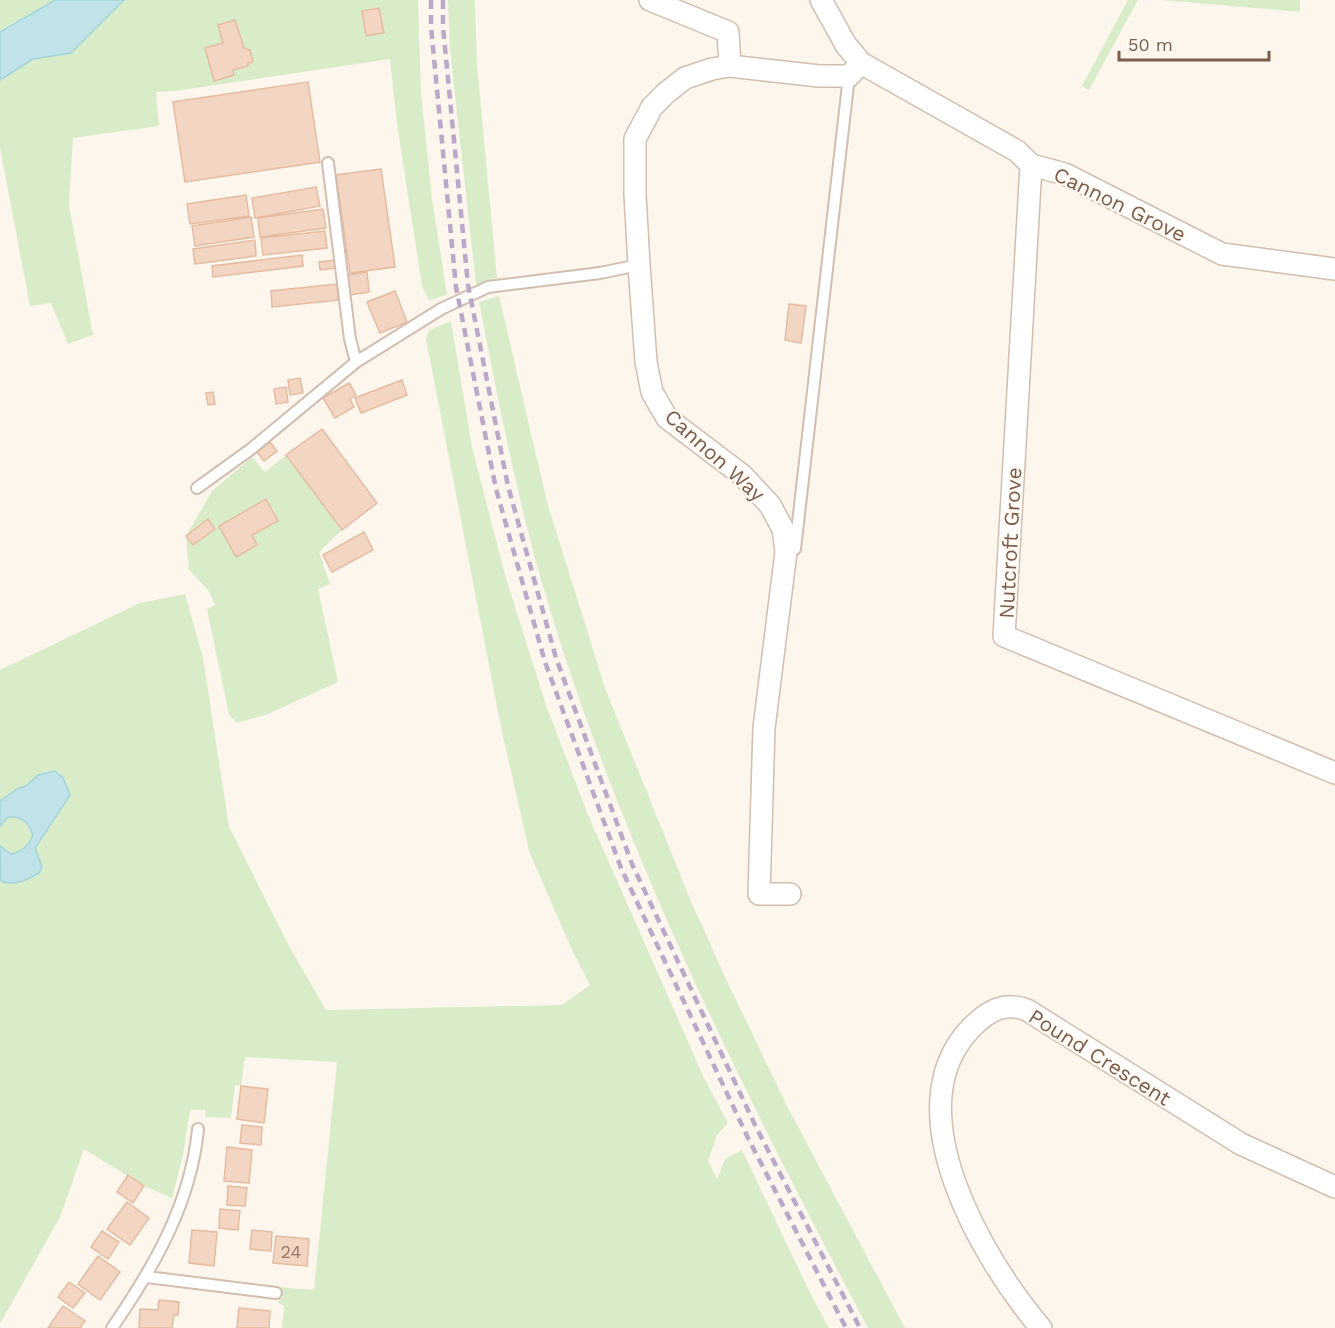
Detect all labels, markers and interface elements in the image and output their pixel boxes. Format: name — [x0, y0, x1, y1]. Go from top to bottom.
scale bar — [1119, 24, 1269, 62]
text: 50 m — [1128, 34, 1173, 55]
street label: Cannon Grove — [1050, 161, 1190, 247]
street label: Cannon Way — [660, 404, 770, 507]
street label: Nutcroft Grove — [994, 467, 1026, 619]
street label: Pound Crescent — [1024, 1003, 1176, 1111]
house number: 24 — [281, 1241, 301, 1262]

